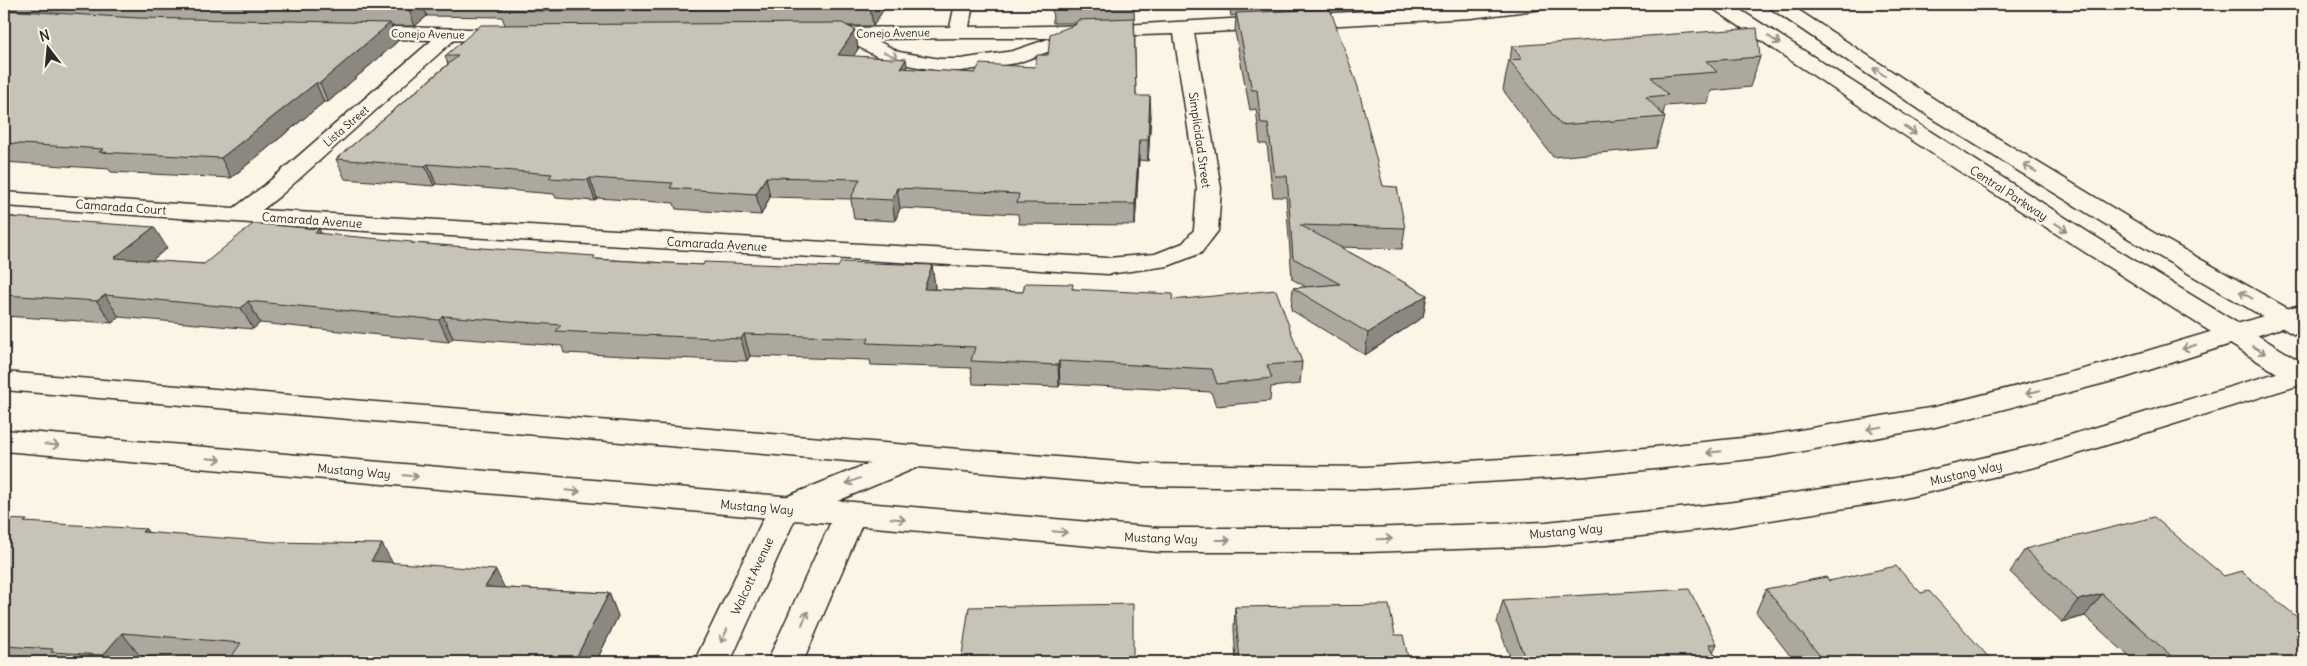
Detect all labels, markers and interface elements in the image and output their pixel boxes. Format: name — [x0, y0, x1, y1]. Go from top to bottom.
north arrow — [22, 22, 72, 72]
street label: Conejo Avenue — [856, 25, 930, 41]
text: N — [37, 26, 52, 45]
street label: Conejo Avenue — [391, 26, 465, 42]
one-way arrow — [1767, 35, 1781, 45]
one-way arrow — [883, 51, 898, 60]
one-way arrow — [1872, 66, 1886, 76]
street label: Simplicidad Street — [1186, 91, 1214, 189]
street label: Lista Street — [320, 102, 372, 149]
one-way arrow — [1902, 125, 1916, 135]
street label: Central Parkway — [1967, 162, 2051, 224]
one-way arrow — [2024, 163, 2038, 173]
street label: Camarada Court — [75, 196, 167, 218]
street label: Camarada Avenue — [261, 209, 363, 231]
one-way arrow — [2054, 222, 2068, 232]
street label: Camarada Avenue — [666, 234, 768, 254]
one-way arrow — [2238, 290, 2253, 300]
one-way arrow — [2181, 342, 2197, 352]
one-way arrow — [2251, 345, 2265, 355]
one-way arrow — [2025, 388, 2041, 397]
one-way arrow — [1867, 423, 1883, 433]
one-way arrow — [44, 440, 60, 450]
one-way arrow — [1706, 447, 1722, 457]
one-way arrow — [206, 454, 222, 464]
street label: Mustang Way — [1928, 457, 2004, 489]
street label: Mustang Way — [317, 460, 391, 482]
one-way arrow — [403, 472, 419, 481]
one-way arrow — [846, 477, 861, 487]
one-way arrow — [565, 486, 581, 496]
street label: Mustang Way — [720, 496, 794, 518]
one-way arrow — [890, 514, 906, 524]
street label: Mustang Way — [1529, 520, 1603, 542]
one-way arrow — [1052, 527, 1068, 536]
street label: Mustang Way — [1124, 529, 1198, 547]
one-way arrow — [1376, 534, 1393, 544]
street label: Walcott Avenue — [727, 535, 777, 617]
one-way arrow — [1214, 535, 1230, 545]
one-way arrow — [800, 611, 810, 626]
one-way arrow — [719, 628, 729, 643]

